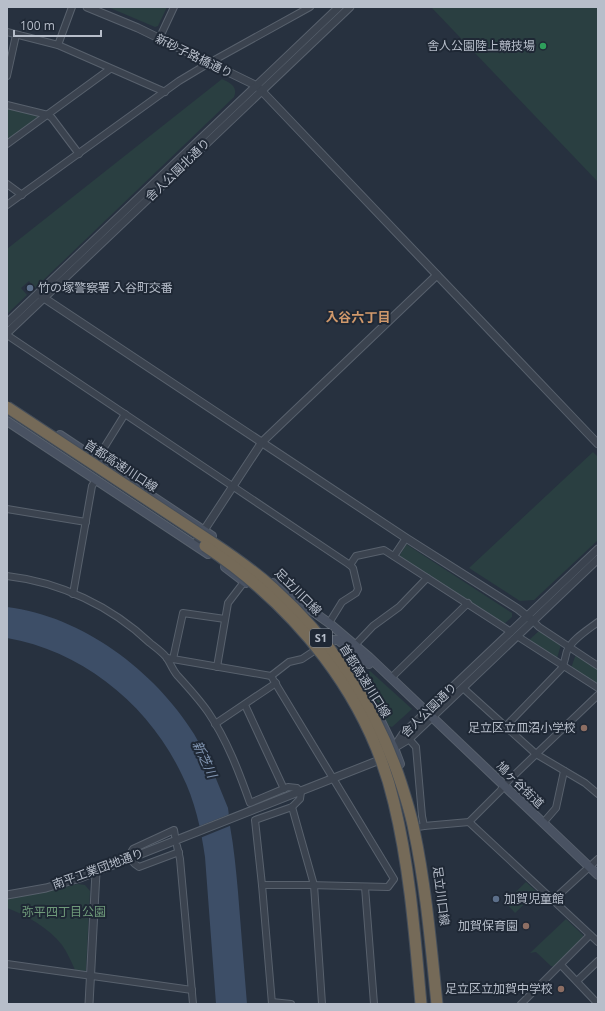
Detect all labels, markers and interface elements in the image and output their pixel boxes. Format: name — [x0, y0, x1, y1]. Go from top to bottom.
scale bar — [14, 12, 101, 38]
text: 100 m — [20, 17, 55, 34]
street label: 新砂子路橋通り — [153, 29, 236, 82]
place label: 舎人公園陸上競技場 — [427, 37, 535, 54]
marker: 舎人公園陸上競技場 — [538, 41, 548, 51]
street label: 舎人公園北通り — [142, 134, 214, 205]
place label: 竹の塚警察署 入谷町交番 — [38, 279, 173, 296]
marker: 竹の塚警察署 入谷町交番 — [25, 283, 35, 293]
district label: 入谷六丁目 — [325, 308, 391, 326]
street label: 首都高速川口線 — [81, 436, 161, 496]
street label: 足立川口線 — [271, 564, 326, 619]
road number: S1 — [310, 629, 332, 647]
street label: 首都高速川口線 — [336, 641, 395, 721]
street label: 舎人公園通り — [397, 679, 460, 741]
place label: 足立区立皿沼小学校 — [468, 719, 576, 736]
marker: 足立区立皿沼小学校 — [579, 723, 589, 733]
water label: 新芝川 — [189, 738, 222, 782]
street label: 鳩ヶ谷街道 — [493, 758, 548, 812]
street label: 南平工業団地通り — [50, 844, 146, 893]
street label: 足立川口線 — [429, 865, 454, 927]
place label: 加賀児童館 — [504, 890, 564, 907]
marker: 加賀児童館 — [491, 894, 501, 904]
park label: 弥平四丁目公園 — [22, 903, 106, 920]
place label: 加賀保育園 — [458, 917, 518, 934]
marker: 加賀保育園 — [521, 921, 531, 931]
place label: 足立区立加賀中学校 — [445, 980, 553, 997]
marker: 足立区立加賀中学校 — [556, 984, 566, 994]

